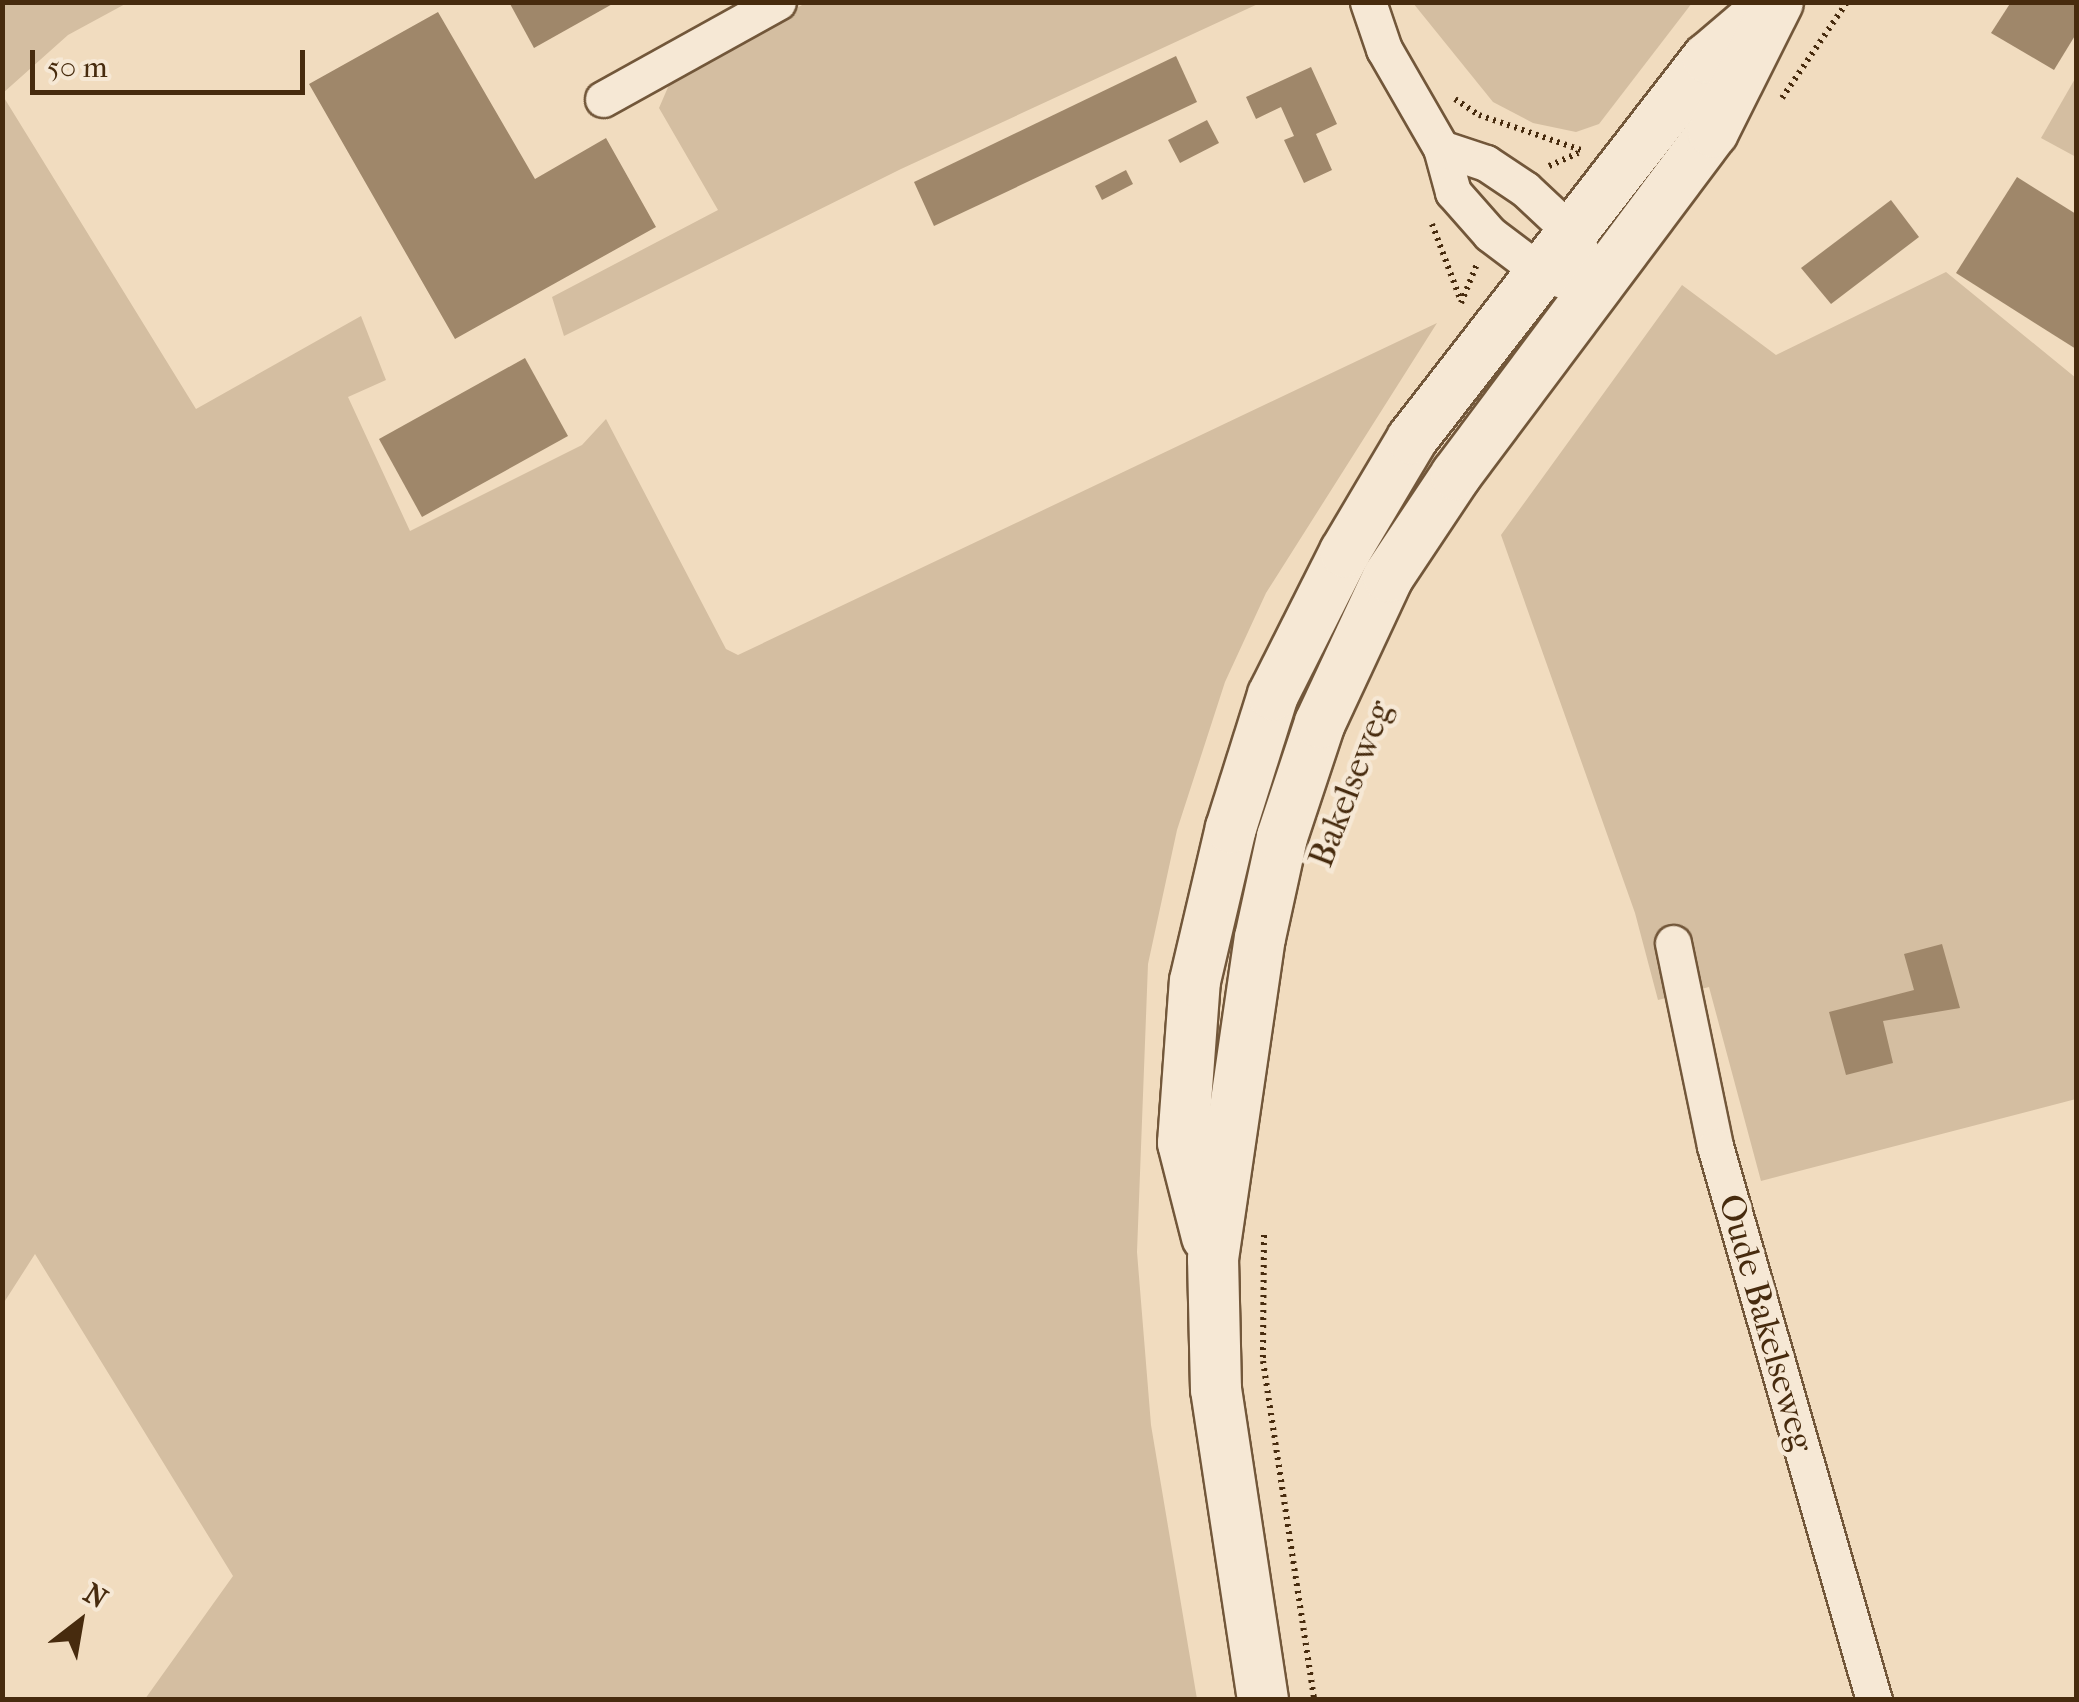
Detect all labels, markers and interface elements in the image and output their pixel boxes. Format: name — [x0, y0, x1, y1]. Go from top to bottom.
scale bar — [35, 30, 310, 92]
text: 50 m — [47, 50, 108, 85]
street label: Bakelseweg — [1300, 695, 1402, 873]
street label: Oude Bakelseweg — [1709, 1189, 1823, 1457]
north arrow — [30, 1572, 130, 1672]
text: N — [78, 1576, 113, 1615]

